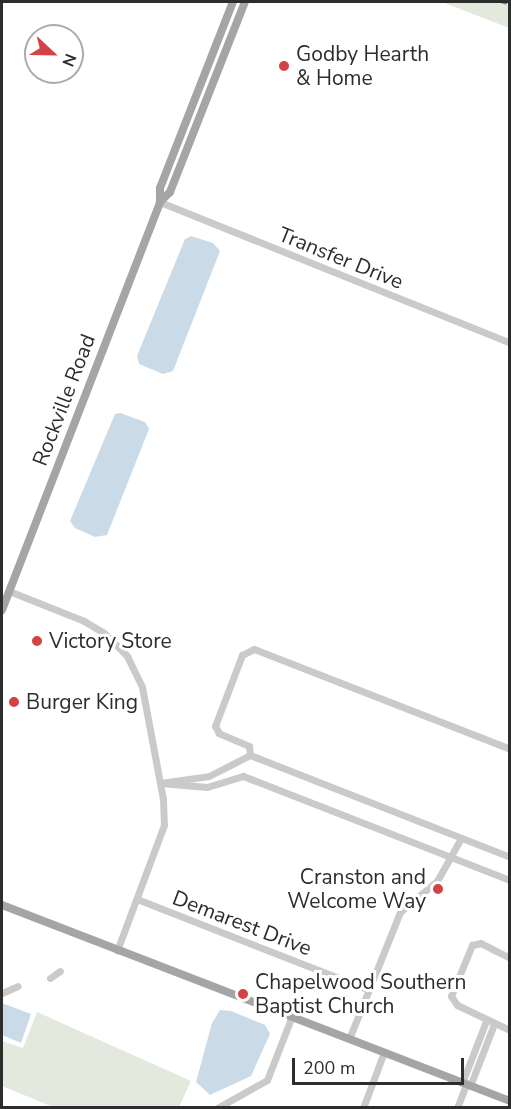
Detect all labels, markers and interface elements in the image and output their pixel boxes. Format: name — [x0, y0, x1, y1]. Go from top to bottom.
north arrow — [24, 24, 84, 84]
place label: Godby Hearth & Home — [296, 41, 429, 91]
text: N — [56, 50, 81, 70]
marker: Godby Hearth & Home — [277, 59, 291, 73]
street label: Transfer Drive — [275, 222, 407, 294]
street label: Rockville Road — [27, 331, 101, 469]
place label: Victory Store — [49, 628, 172, 654]
marker: Victory Store — [30, 634, 44, 648]
place label: Burger King — [26, 689, 138, 715]
marker: Burger King — [7, 695, 21, 709]
place label: Cranston and Welcome Way — [287, 864, 426, 914]
marker: Cranston and Welcome Way — [431, 882, 445, 896]
street label: Demarest Drive — [169, 885, 315, 961]
place label: Chapelwood Southern Baptist Church — [255, 969, 466, 1019]
marker: Chapelwood Southern Baptist Church — [236, 987, 250, 1001]
scale bar — [295, 1046, 468, 1084]
text: 200 m — [303, 1056, 355, 1080]

